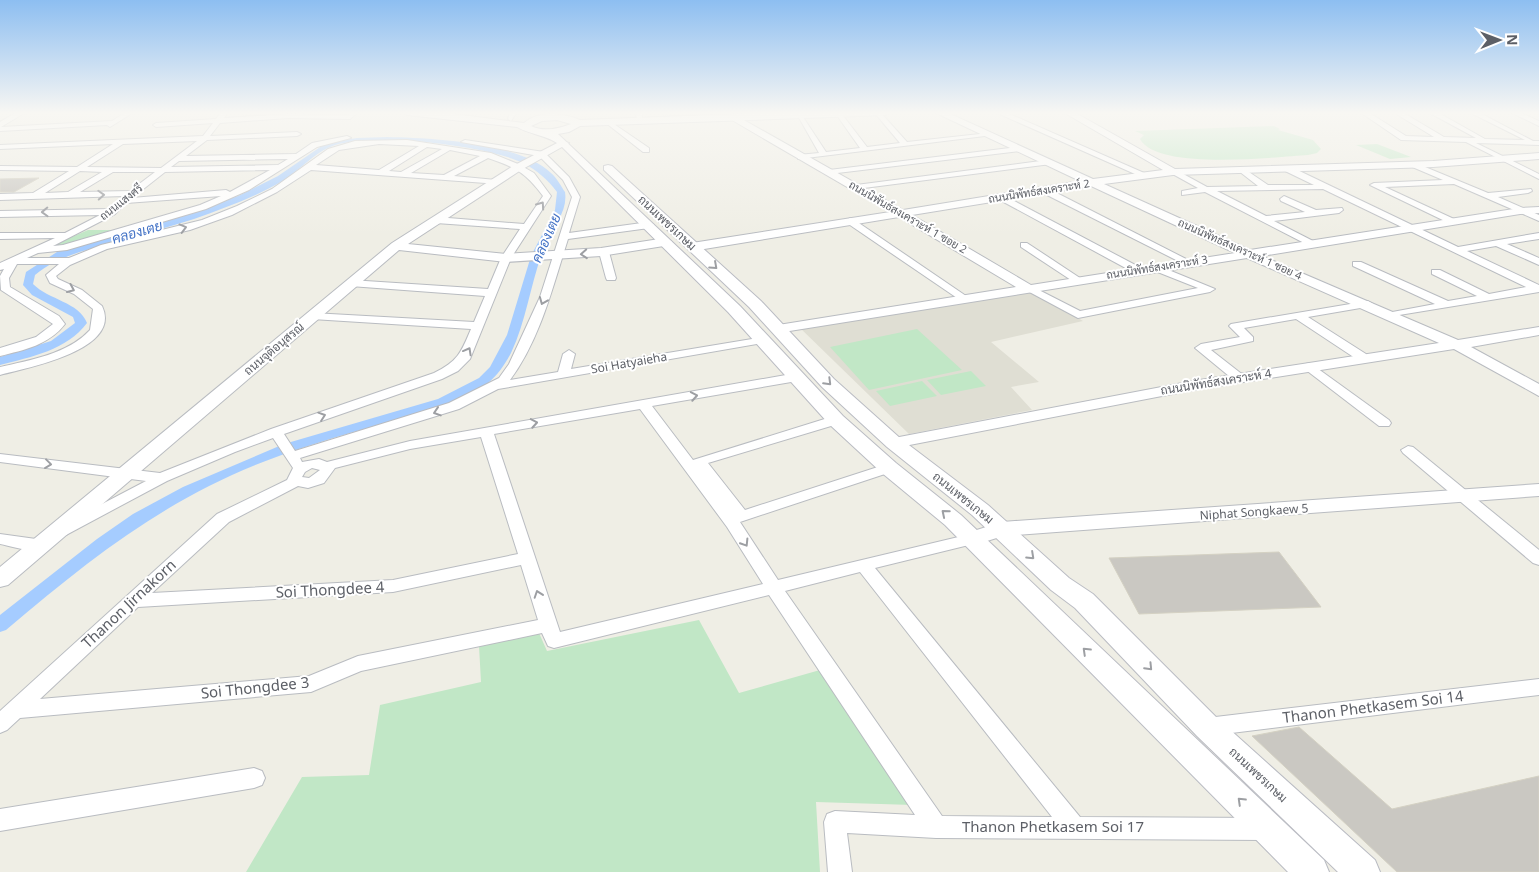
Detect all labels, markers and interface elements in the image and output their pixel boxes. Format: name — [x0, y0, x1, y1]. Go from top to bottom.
north arrow — [1474, 15, 1524, 65]
text: N — [1503, 34, 1522, 46]
street label: ถนนนิพัทธ์สงเคราะห์ 2 — [987, 175, 1091, 206]
street label: ถนนนิพันธ์สงเคราะห์ 1 ซอย 2 — [847, 177, 970, 257]
street label: ถนนเเสงศรี — [96, 180, 145, 223]
one-way arrow — [97, 189, 105, 200]
street label: ถนนเพชรเกษม — [635, 191, 700, 254]
one-way arrow — [535, 201, 544, 211]
one-way arrow — [41, 207, 49, 218]
water label: คลองเตย — [526, 210, 565, 265]
street label: ถนนนิพัทธ์สงเคราะห์ 1 ซอย 4 — [1176, 214, 1305, 283]
water label: คลองเตย — [109, 215, 164, 248]
one-way arrow — [179, 223, 188, 234]
one-way arrow — [579, 248, 587, 259]
street label: ถนนนิพัทธ์สงเคราะห์ 3 — [1105, 251, 1209, 282]
one-way arrow — [708, 261, 717, 270]
one-way arrow — [66, 283, 75, 293]
one-way arrow — [538, 296, 549, 305]
street label: ถนนจุติอนุสรณ์ — [240, 318, 308, 380]
one-way arrow — [462, 347, 472, 356]
street label: Soi Hatyaieha — [590, 347, 668, 378]
street label: ถนนนิพัทธ์สงเคราะห์ 4 — [1159, 364, 1273, 399]
one-way arrow — [822, 376, 831, 385]
one-way arrow — [690, 391, 698, 401]
one-way arrow — [433, 406, 442, 416]
one-way arrow — [317, 412, 326, 422]
one-way arrow — [529, 419, 538, 429]
one-way arrow — [45, 458, 53, 469]
street label: ถนนเพชรเกษม — [929, 468, 997, 527]
street label: Niphat Songkaew 5 — [1199, 499, 1309, 524]
one-way arrow — [941, 510, 950, 519]
one-way arrow — [739, 537, 748, 547]
one-way arrow — [1025, 550, 1034, 559]
street label: Thanon Jirnakorn — [77, 554, 180, 652]
street label: Soi Thongdee 4 — [275, 576, 385, 602]
one-way arrow — [534, 591, 544, 599]
one-way arrow — [1083, 648, 1092, 657]
one-way arrow — [1143, 662, 1152, 671]
street label: Soi Thongdee 3 — [200, 671, 310, 703]
street label: Thanon Phetkasem Soi 14 — [1281, 685, 1465, 727]
street label: ถนนเพชรเกษม — [1226, 743, 1291, 806]
one-way arrow — [1237, 797, 1246, 806]
street label: Thanon Phetkasem Soi 17 — [962, 816, 1144, 836]

